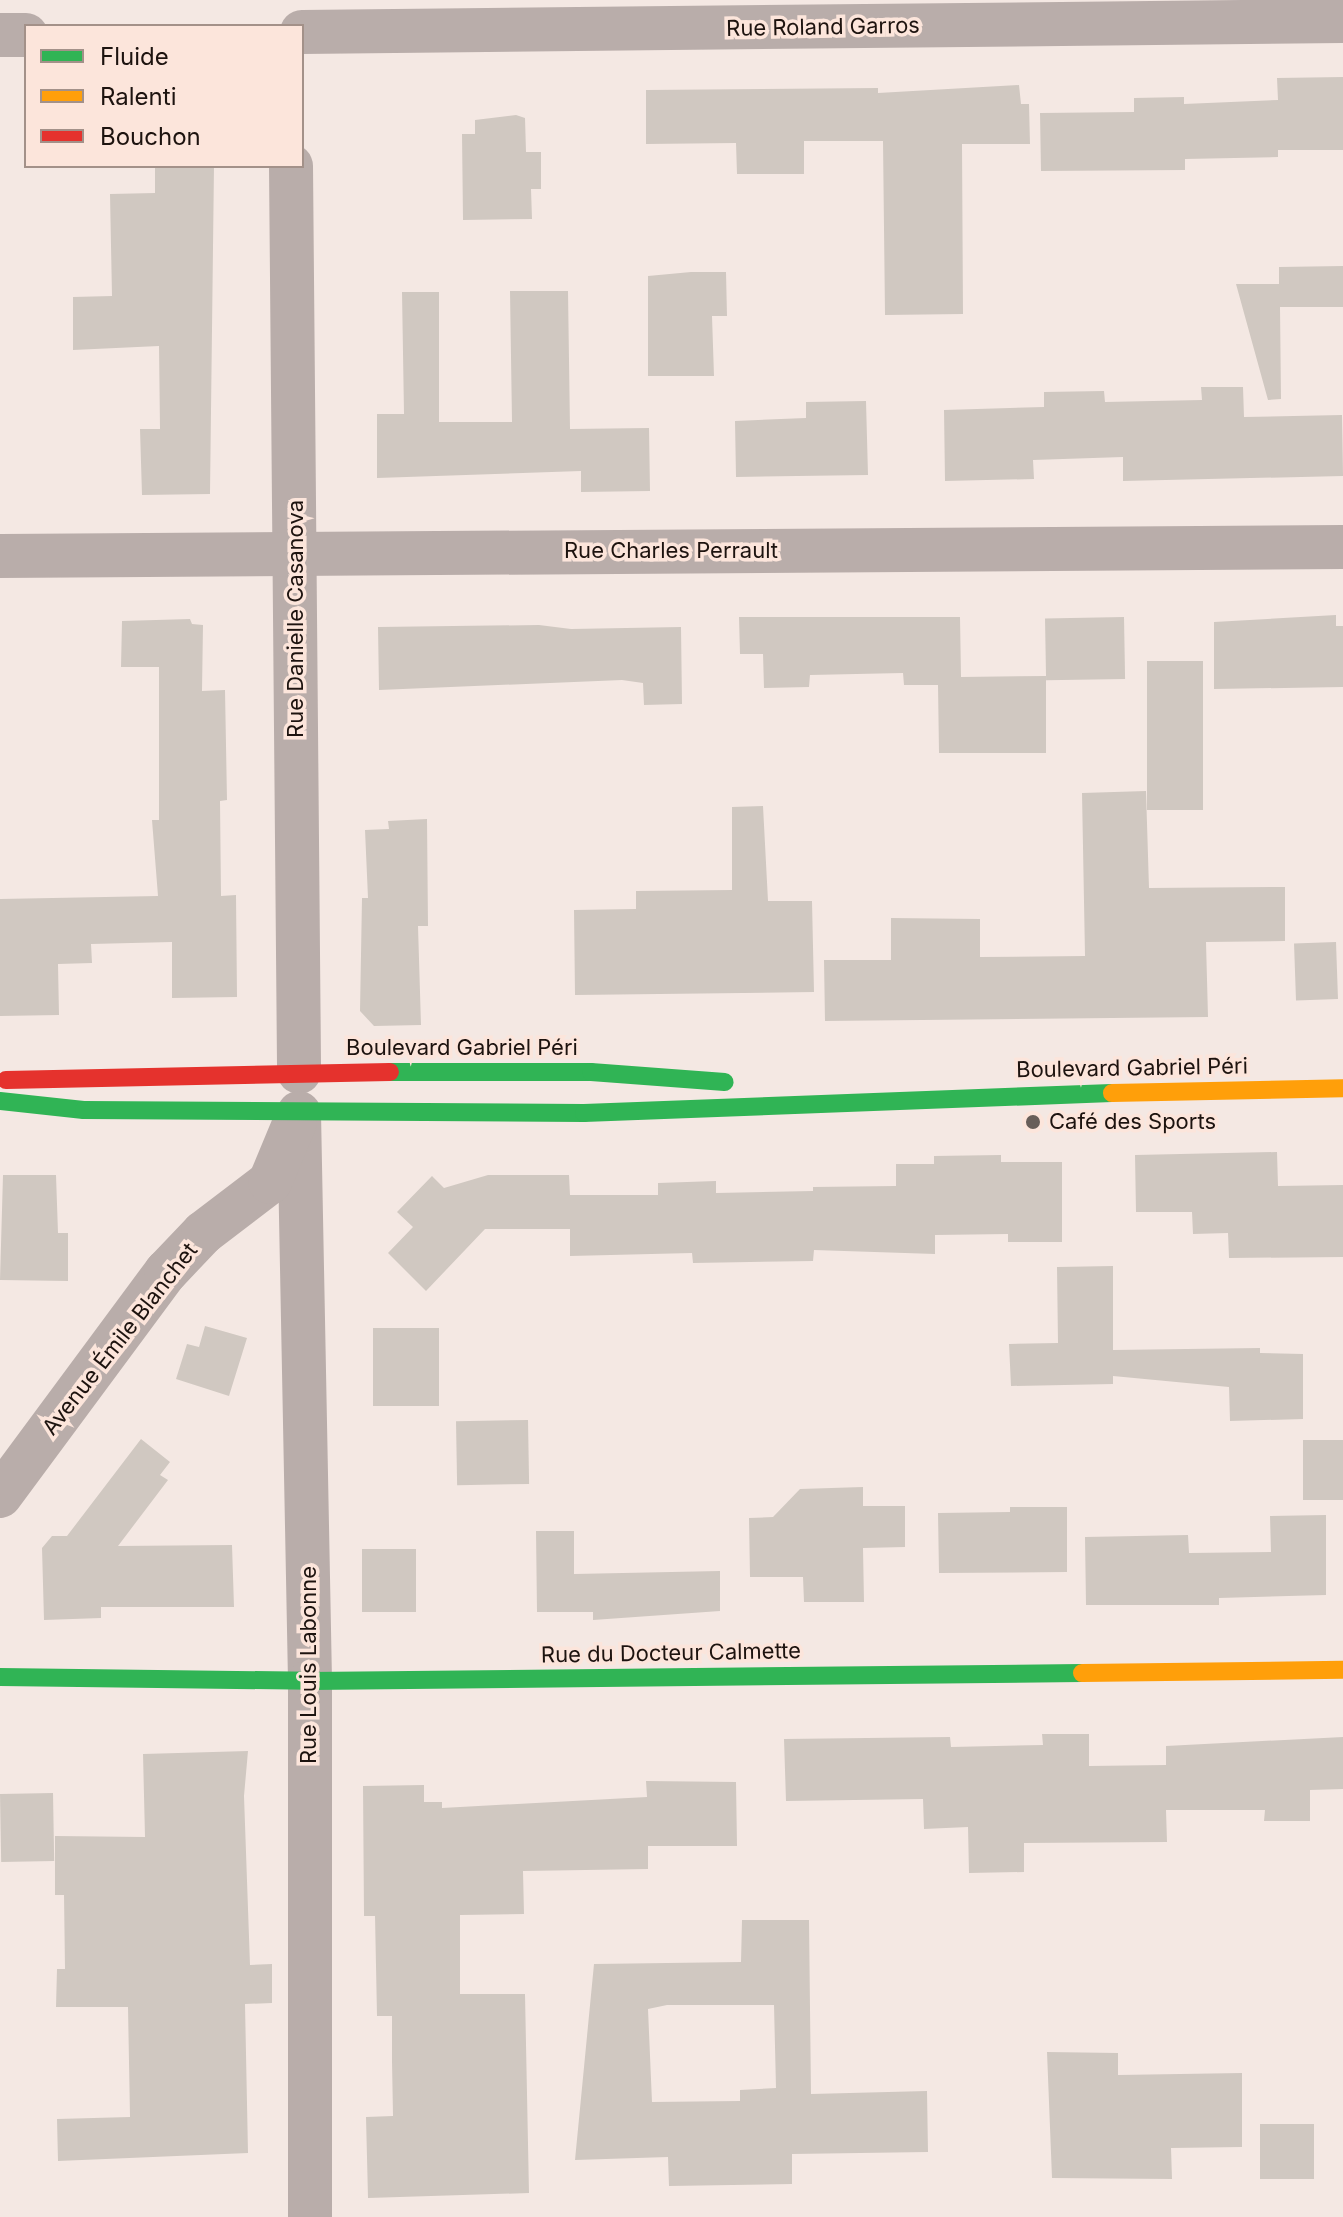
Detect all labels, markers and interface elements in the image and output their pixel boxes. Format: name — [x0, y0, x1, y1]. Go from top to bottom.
street label: Rue Roland Garros — [726, 12, 920, 42]
legend — [24, 24, 304, 168]
text: Fluide — [100, 42, 169, 71]
text: Ralenti — [100, 82, 176, 111]
text: Bouchon — [100, 122, 201, 151]
street label: Rue Danielle Casanova — [283, 500, 309, 738]
street label: Rue Charles Perrault — [564, 538, 778, 564]
street label: Boulevard Gabriel Péri — [346, 1035, 578, 1061]
street label: Boulevard Gabriel Péri — [1016, 1053, 1248, 1083]
place label: Café des Sports — [1049, 1109, 1216, 1135]
marker: Café des Sports — [1024, 1113, 1042, 1131]
street label: Avenue Émile Blanchet — [37, 1238, 203, 1440]
street label: Rue Louis Labonne — [296, 1566, 322, 1764]
street label: Rue du Docteur Calmette — [541, 1638, 801, 1668]

